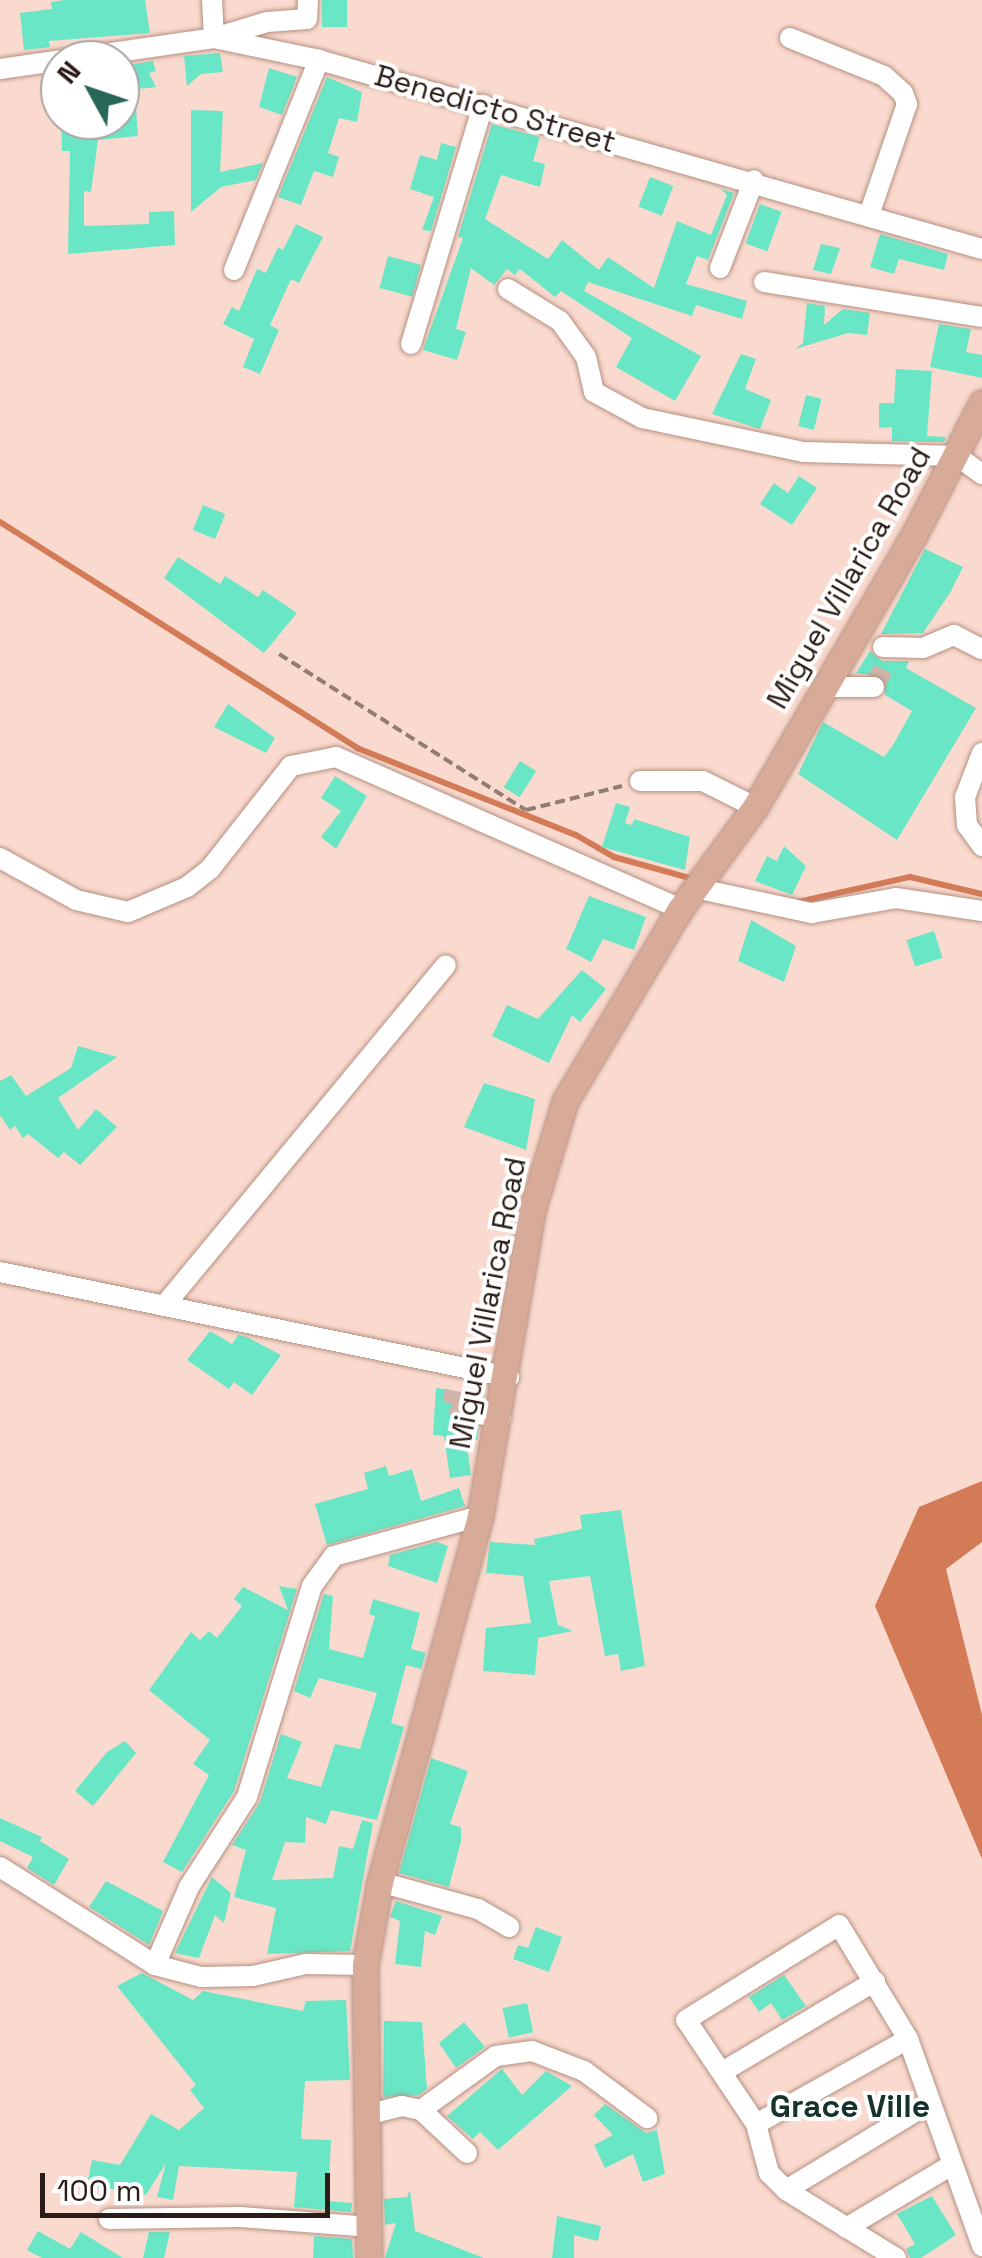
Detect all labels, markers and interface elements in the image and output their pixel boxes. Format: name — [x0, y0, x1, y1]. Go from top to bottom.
north arrow — [40, 40, 140, 140]
text: N — [49, 53, 88, 91]
street label: Benedicto Street — [370, 57, 620, 161]
street label: Miguel Villarica Road — [759, 440, 939, 716]
street label: Miguel Villarica Road — [442, 1154, 534, 1452]
district label: Grace Ville — [770, 2087, 930, 2125]
scale bar — [45, 2153, 335, 2215]
text: 100 m — [57, 2171, 142, 2210]

